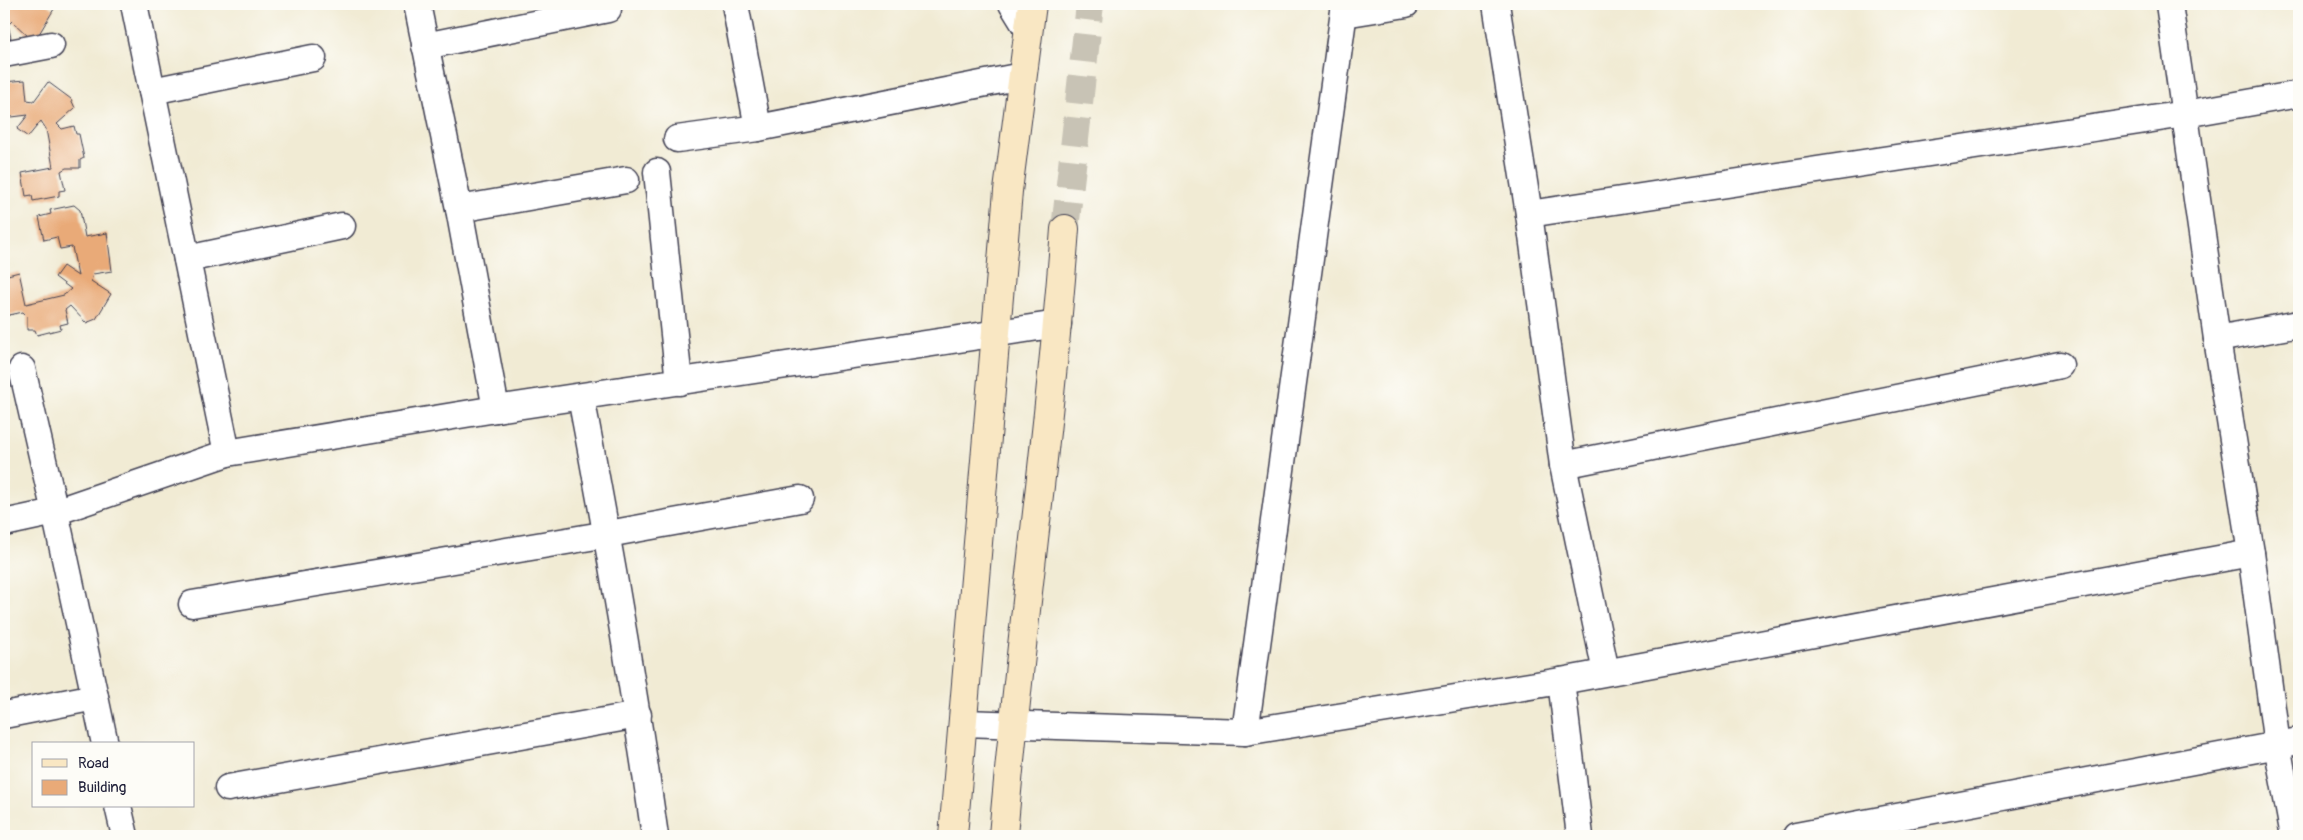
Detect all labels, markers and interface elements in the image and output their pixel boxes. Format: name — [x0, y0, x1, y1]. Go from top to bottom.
legend — [32, 742, 195, 808]
text: Road — [78, 754, 109, 773]
text: Building — [78, 778, 126, 797]

